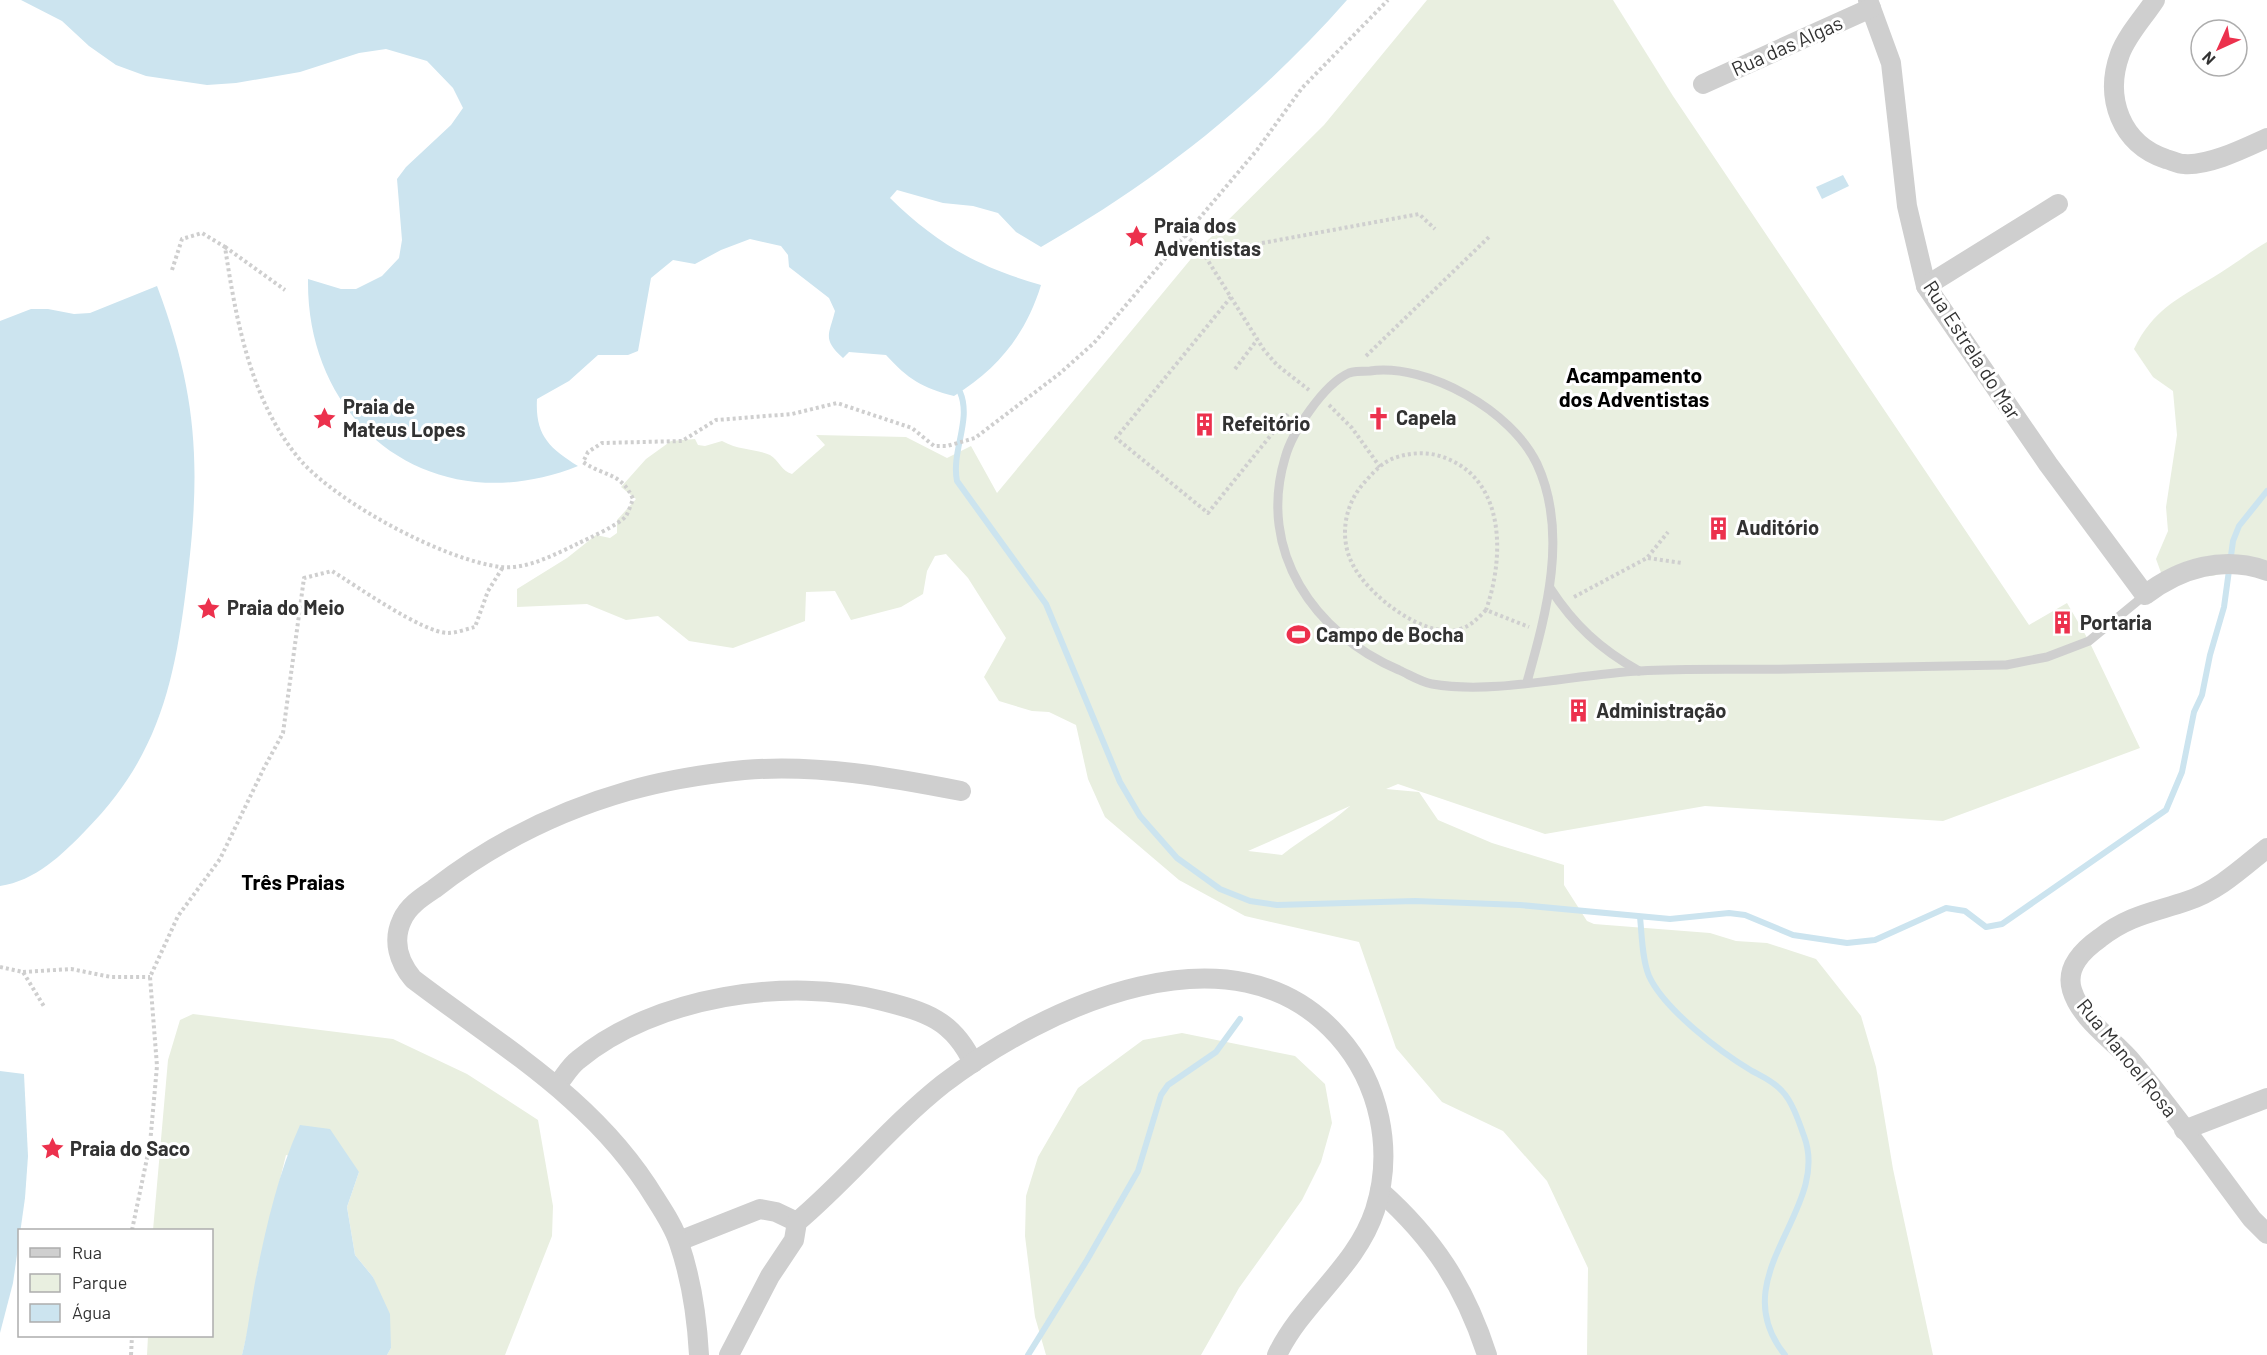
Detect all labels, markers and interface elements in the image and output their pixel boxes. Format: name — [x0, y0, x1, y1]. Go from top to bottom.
street label: Rua das Algas — [1727, 10, 1846, 80]
north arrow — [2189, 18, 2249, 78]
text: N — [2198, 48, 2219, 69]
place label: Praia dos Adventistas — [1154, 213, 1261, 260]
place icon: Praia dos Adventistas — [1123, 224, 1149, 250]
street label: Rua Estrela do Mar — [1919, 276, 2027, 423]
district label: Acampamento dos Adventistas — [1559, 362, 1709, 411]
place label: Praia de Mateus Lopes — [343, 394, 466, 441]
church icon: Capela — [1365, 405, 1391, 431]
place label: Capela — [1396, 405, 1456, 429]
place icon: Praia de Mateus Lopes — [312, 406, 338, 432]
building icon: Refeitório — [1191, 411, 1217, 437]
place label: Refeitório — [1222, 411, 1310, 435]
building icon: Auditório — [1705, 515, 1731, 541]
place label: Auditório — [1736, 515, 1819, 539]
place icon: Praia do Meio — [196, 595, 222, 621]
place label: Praia do Meio — [227, 595, 345, 619]
building icon: Portaria — [2049, 610, 2075, 636]
place label: Portaria — [2080, 610, 2152, 634]
sports icon: Campo de Bocha — [1285, 622, 1311, 648]
place label: Campo de Bocha — [1316, 622, 1464, 646]
building icon: Administração — [1565, 698, 1591, 724]
place label: Administração — [1596, 698, 1726, 722]
district label: Três Praias — [241, 869, 345, 894]
street label: Rua Manoel Rosa — [2073, 993, 2183, 1121]
place icon: Praia do Saco — [39, 1136, 65, 1162]
place label: Praia do Saco — [70, 1136, 190, 1160]
legend — [18, 1229, 213, 1337]
text: Rua — [72, 1241, 102, 1263]
text: Parque — [72, 1271, 127, 1293]
text: Água — [72, 1301, 111, 1323]

